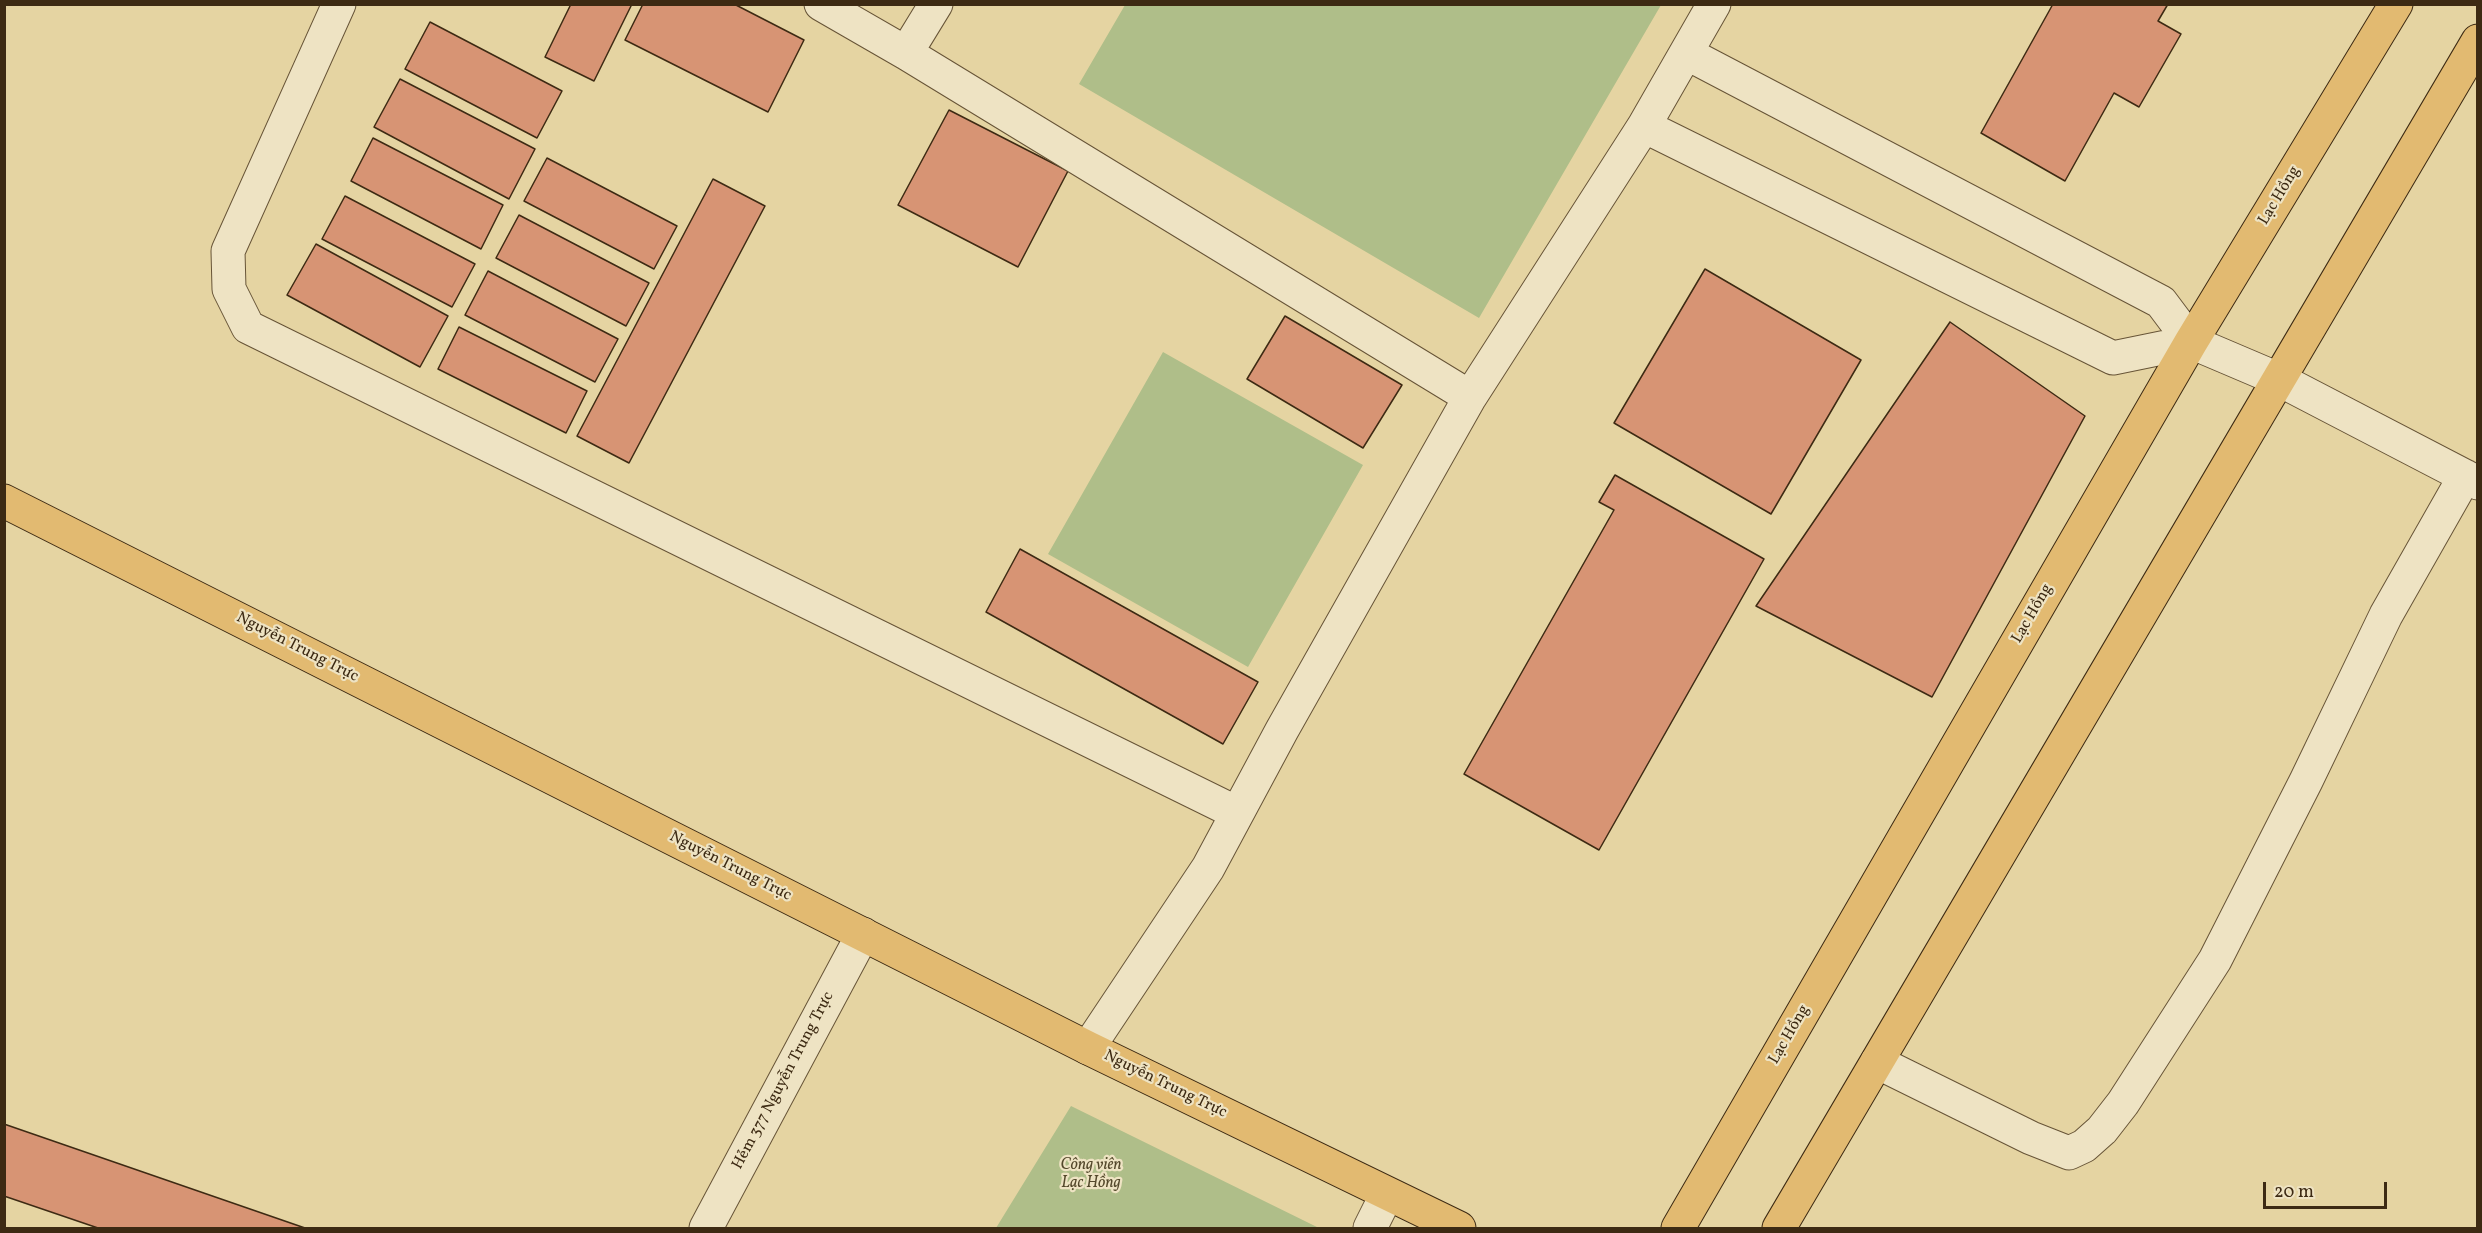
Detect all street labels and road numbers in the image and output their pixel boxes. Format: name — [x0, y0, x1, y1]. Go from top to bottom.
street label: Lạc Hồng — [2255, 163, 2305, 229]
street label: Lạc Hồng — [2008, 581, 2058, 647]
street label: Nguyễn Trung Trực — [233, 609, 361, 687]
street label: Nguyễn Trung Trực — [666, 828, 794, 906]
street label: Hẻm 377 Nguyễn Trung Trực — [729, 989, 839, 1173]
street label: Lạc Hồng — [1765, 1002, 1815, 1068]
street label: Nguyễn Trung Trực — [1100, 1047, 1230, 1123]

